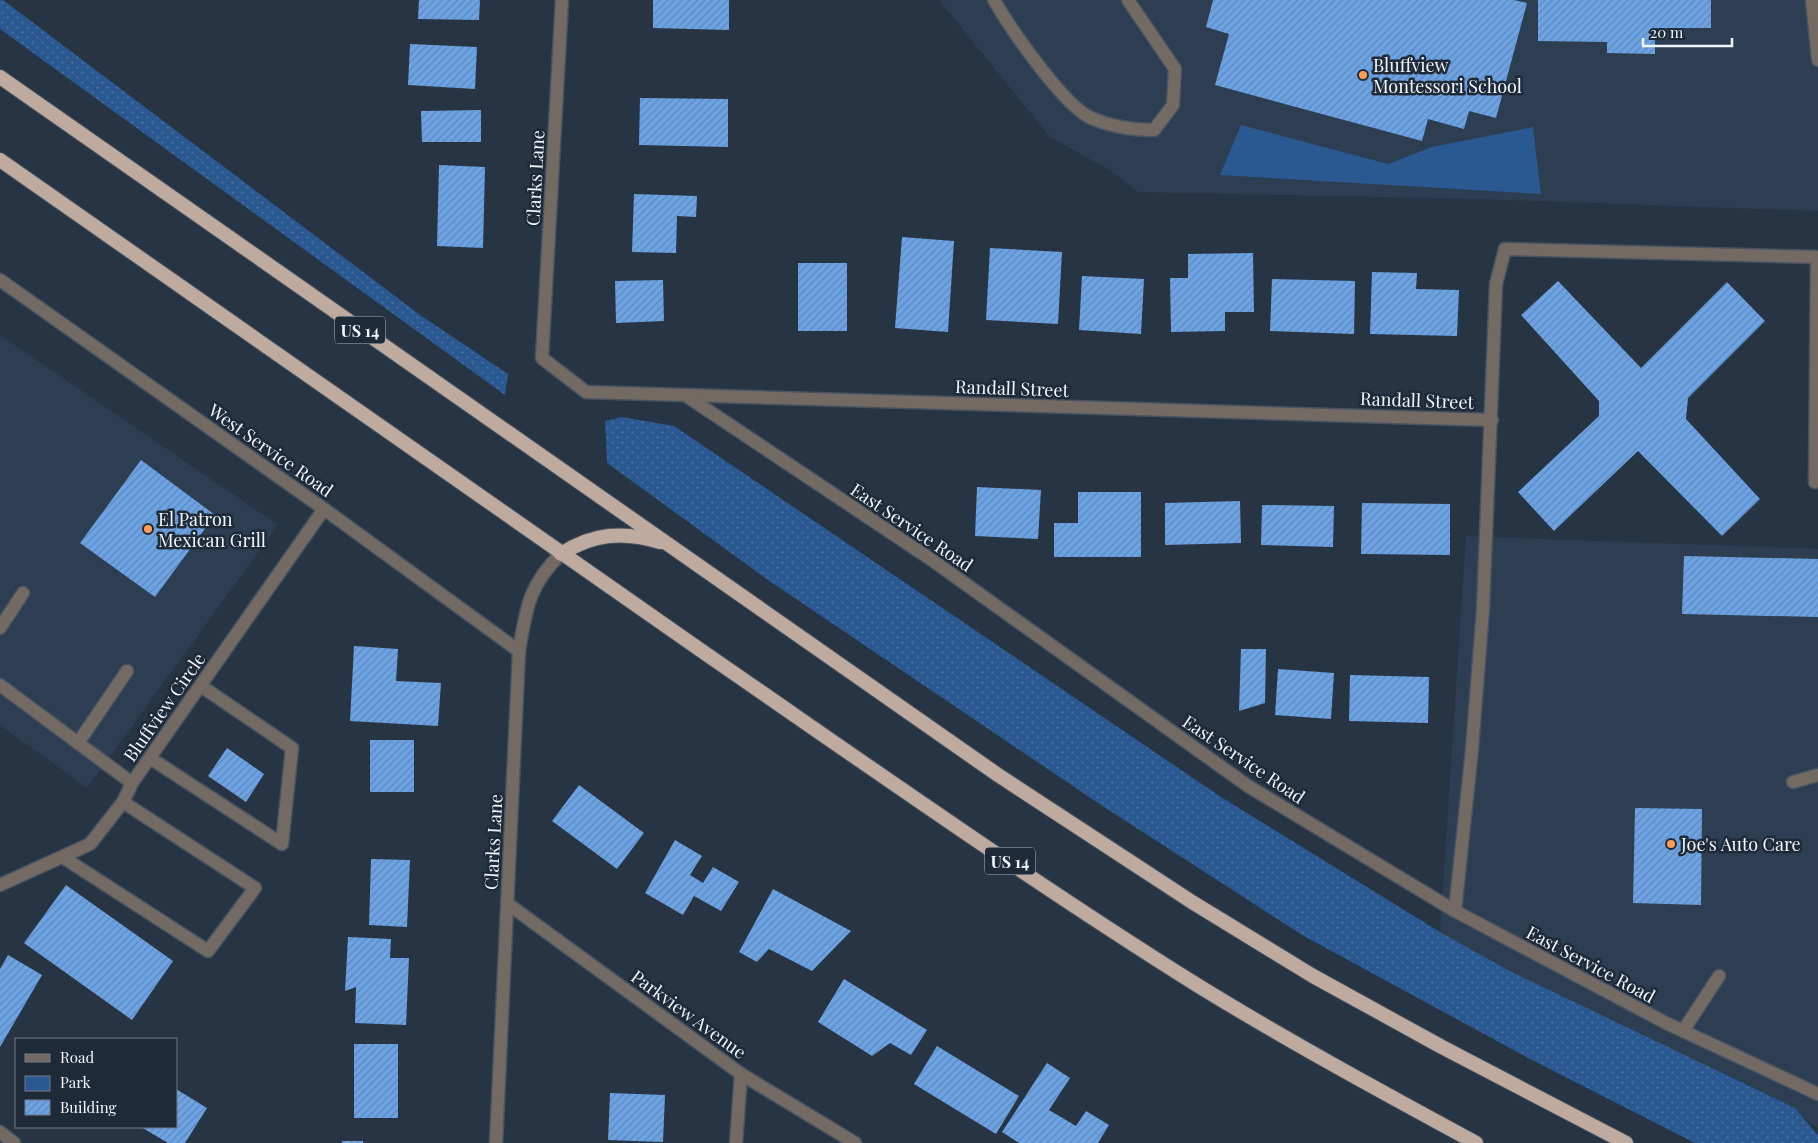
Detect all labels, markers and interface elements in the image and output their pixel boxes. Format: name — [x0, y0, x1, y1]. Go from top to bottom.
scale bar — [1643, 15, 1732, 47]
text: 20 m — [1650, 22, 1684, 42]
place label: Bluffview Montessori School — [1373, 53, 1522, 98]
marker: Bluffview Montessori School — [1357, 69, 1369, 81]
street label: Clarks Lane — [521, 129, 549, 227]
road number: US 14 — [335, 316, 385, 344]
street label: Randall Street — [955, 374, 1070, 402]
street label: Randall Street — [1360, 386, 1475, 414]
street label: West Service Road — [203, 397, 339, 502]
street label: East Service Road — [846, 477, 978, 577]
place label: El Patron Mexican Grill — [158, 507, 266, 552]
marker: El Patron Mexican Grill — [142, 523, 154, 535]
street label: Bluffview Circle — [118, 648, 210, 766]
street label: East Service Road — [1178, 709, 1310, 809]
street label: Clarks Lane — [479, 793, 507, 891]
place label: Joe's Auto Care — [1680, 832, 1801, 856]
marker: Joe's Auto Care — [1665, 838, 1677, 850]
road number: US 14 — [985, 848, 1035, 874]
street label: East Service Road — [1522, 920, 1660, 1008]
street label: Parkview Avenue — [627, 964, 751, 1064]
legend — [15, 1038, 178, 1128]
text: Road — [60, 1047, 94, 1067]
text: Park — [60, 1072, 92, 1092]
text: Building — [60, 1097, 117, 1117]

